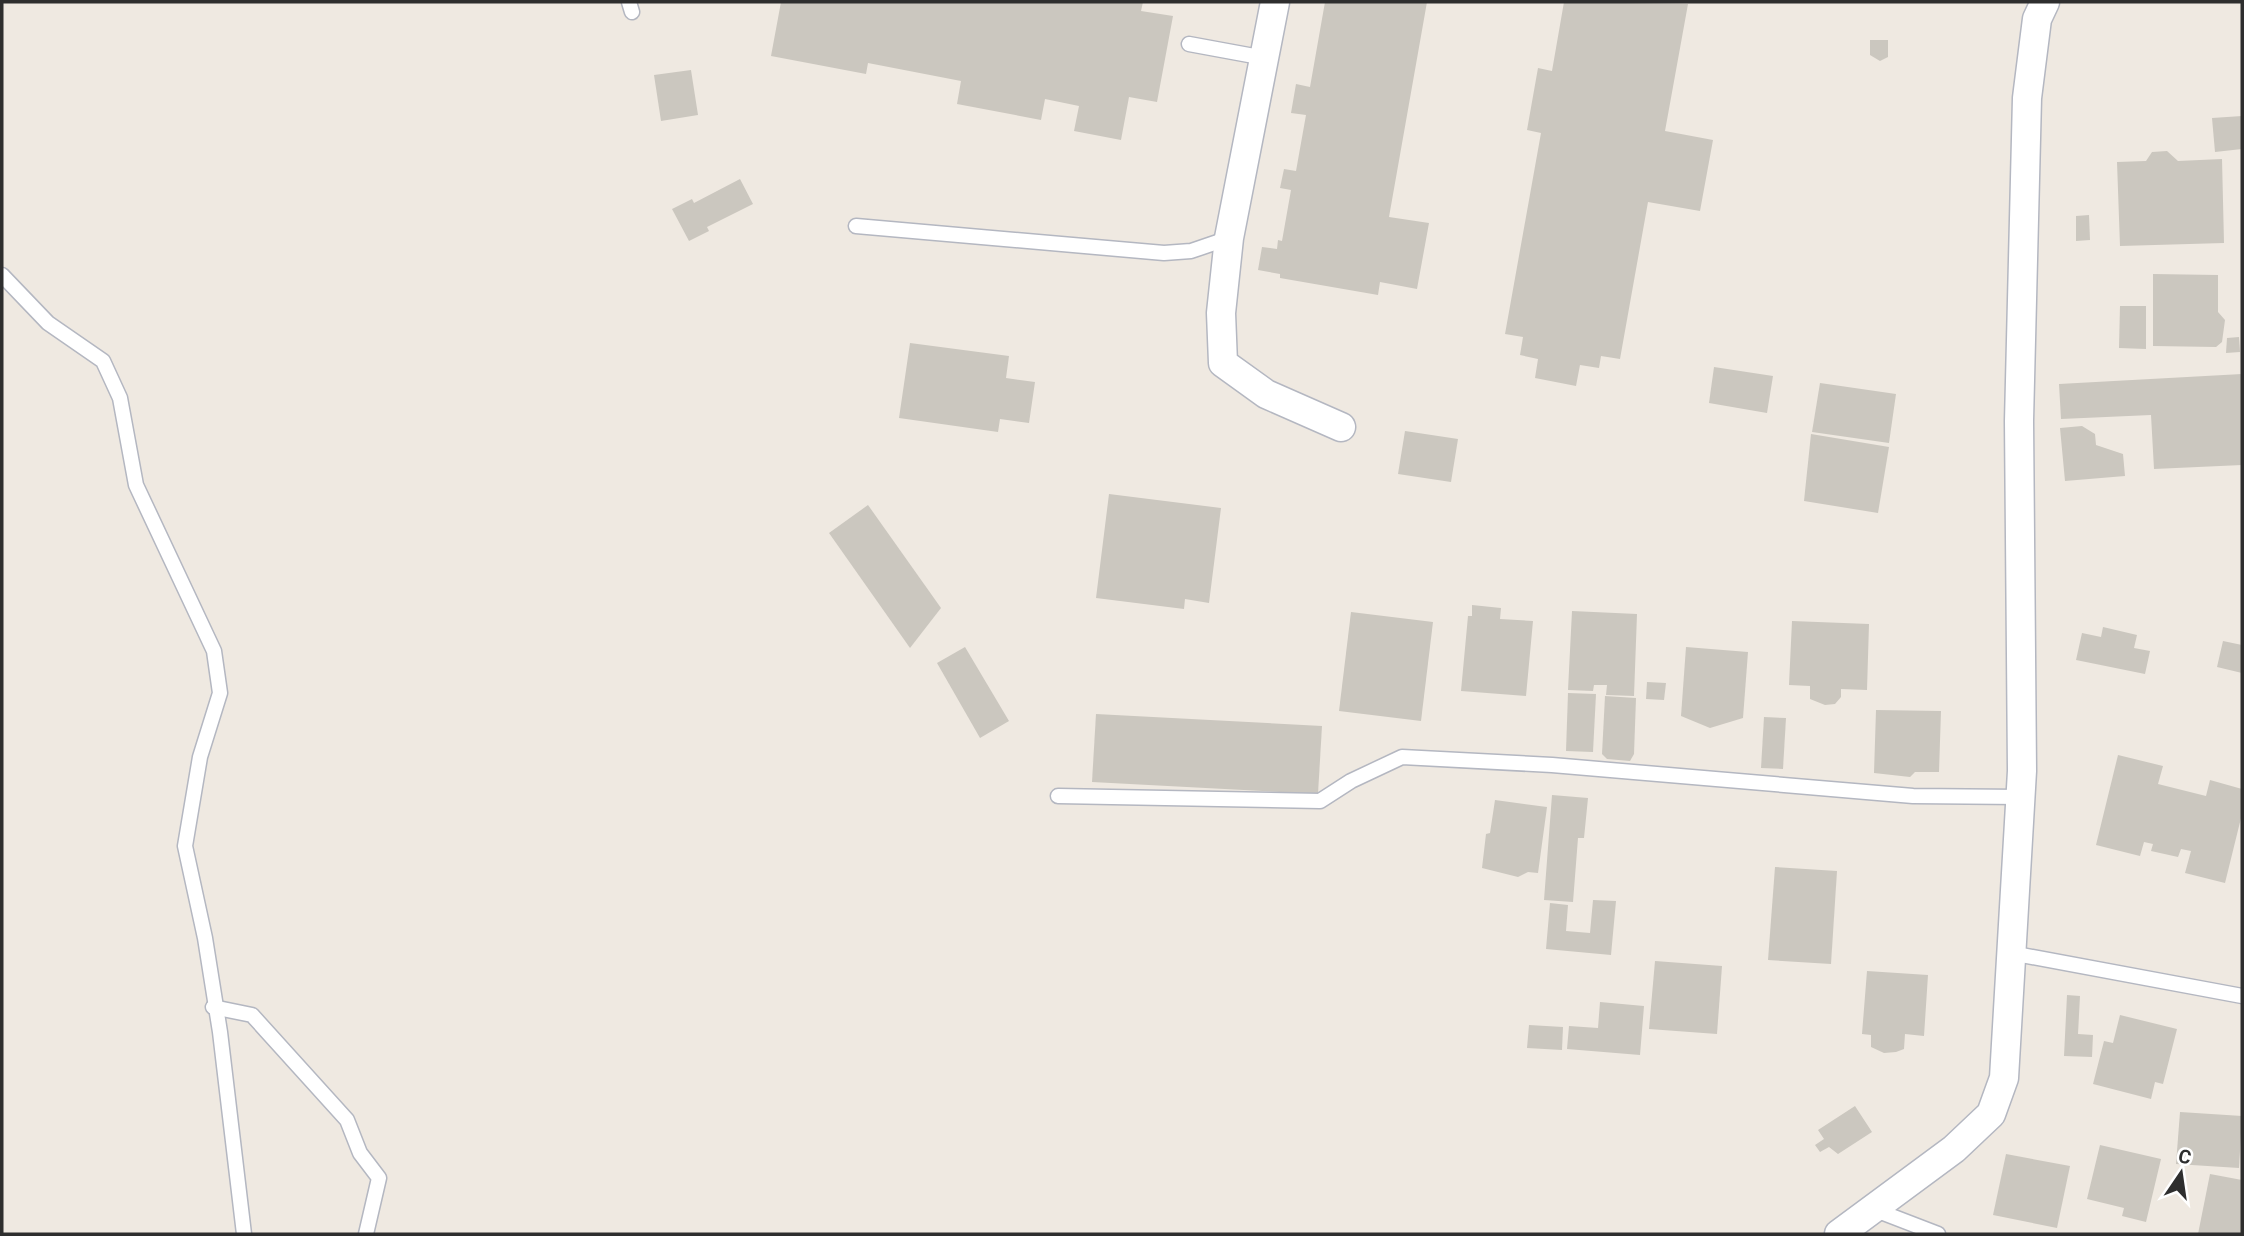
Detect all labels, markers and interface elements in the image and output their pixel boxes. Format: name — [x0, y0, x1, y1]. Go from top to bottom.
north arrow — [2146, 1138, 2216, 1208]
text: С — [2176, 1144, 2193, 1170]

